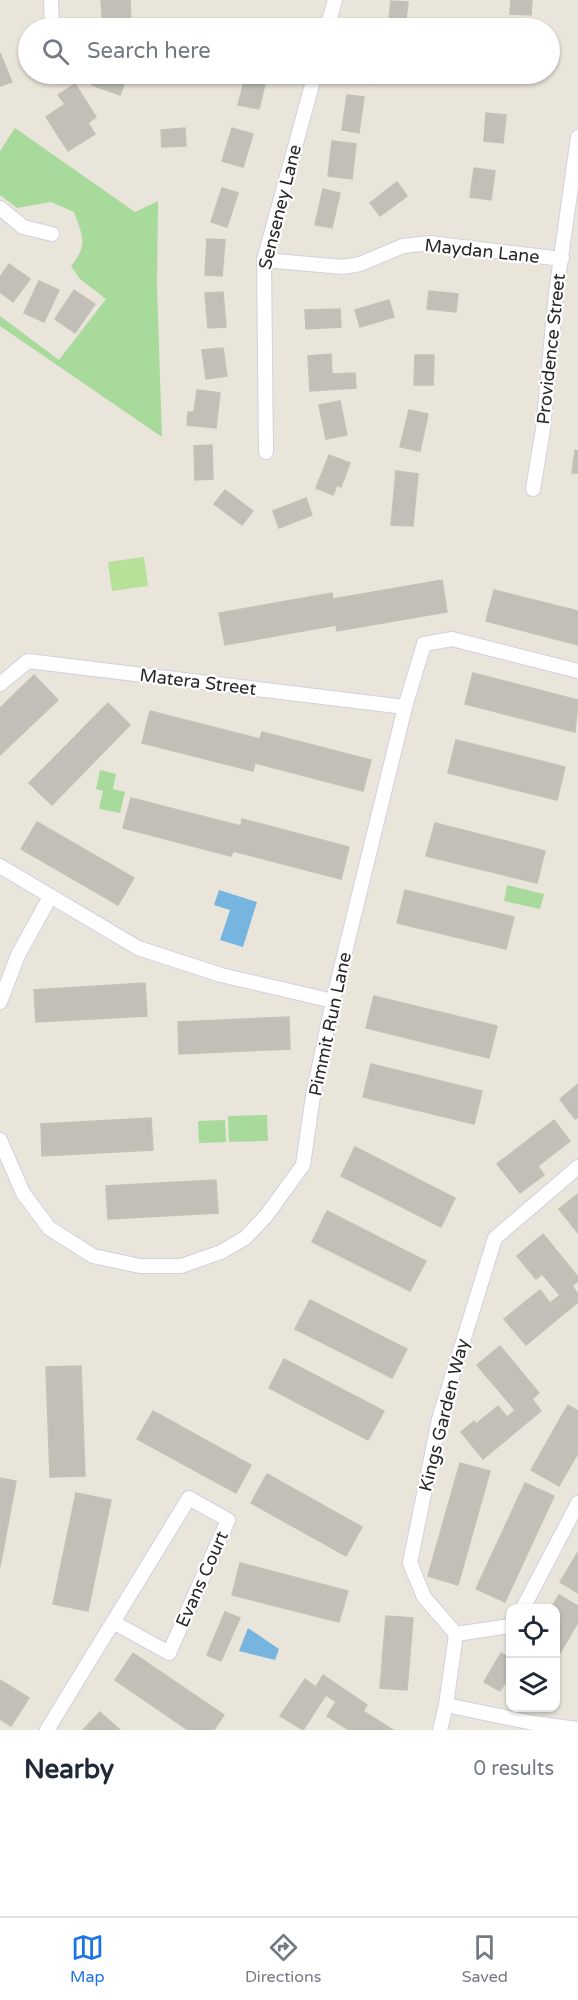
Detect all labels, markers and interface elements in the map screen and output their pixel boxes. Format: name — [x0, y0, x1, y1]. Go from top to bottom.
search box — [18, 18, 560, 84]
icon: search — [39, 35, 72, 68]
text: Search here — [87, 38, 211, 64]
street label: Senseney Lane — [254, 142, 306, 272]
street label: Maydan Lane — [423, 234, 541, 268]
street label: Providence Street — [532, 272, 570, 426]
street label: Matera Street — [138, 664, 258, 700]
street label: Pimmit Run Lane — [304, 950, 356, 1098]
street label: Kings Garden Way — [414, 1336, 474, 1494]
street label: Evans Court — [171, 1527, 233, 1630]
map controls — [506, 1604, 560, 1712]
button: locate — [506, 1604, 560, 1658]
button: layers — [506, 1658, 560, 1712]
text: Nearby — [24, 1754, 114, 1785]
text: 0 results — [474, 1757, 554, 1781]
tab: Map — [70, 1931, 105, 1987]
tab: Directions — [245, 1931, 321, 1987]
tab: Saved — [462, 1931, 508, 1987]

